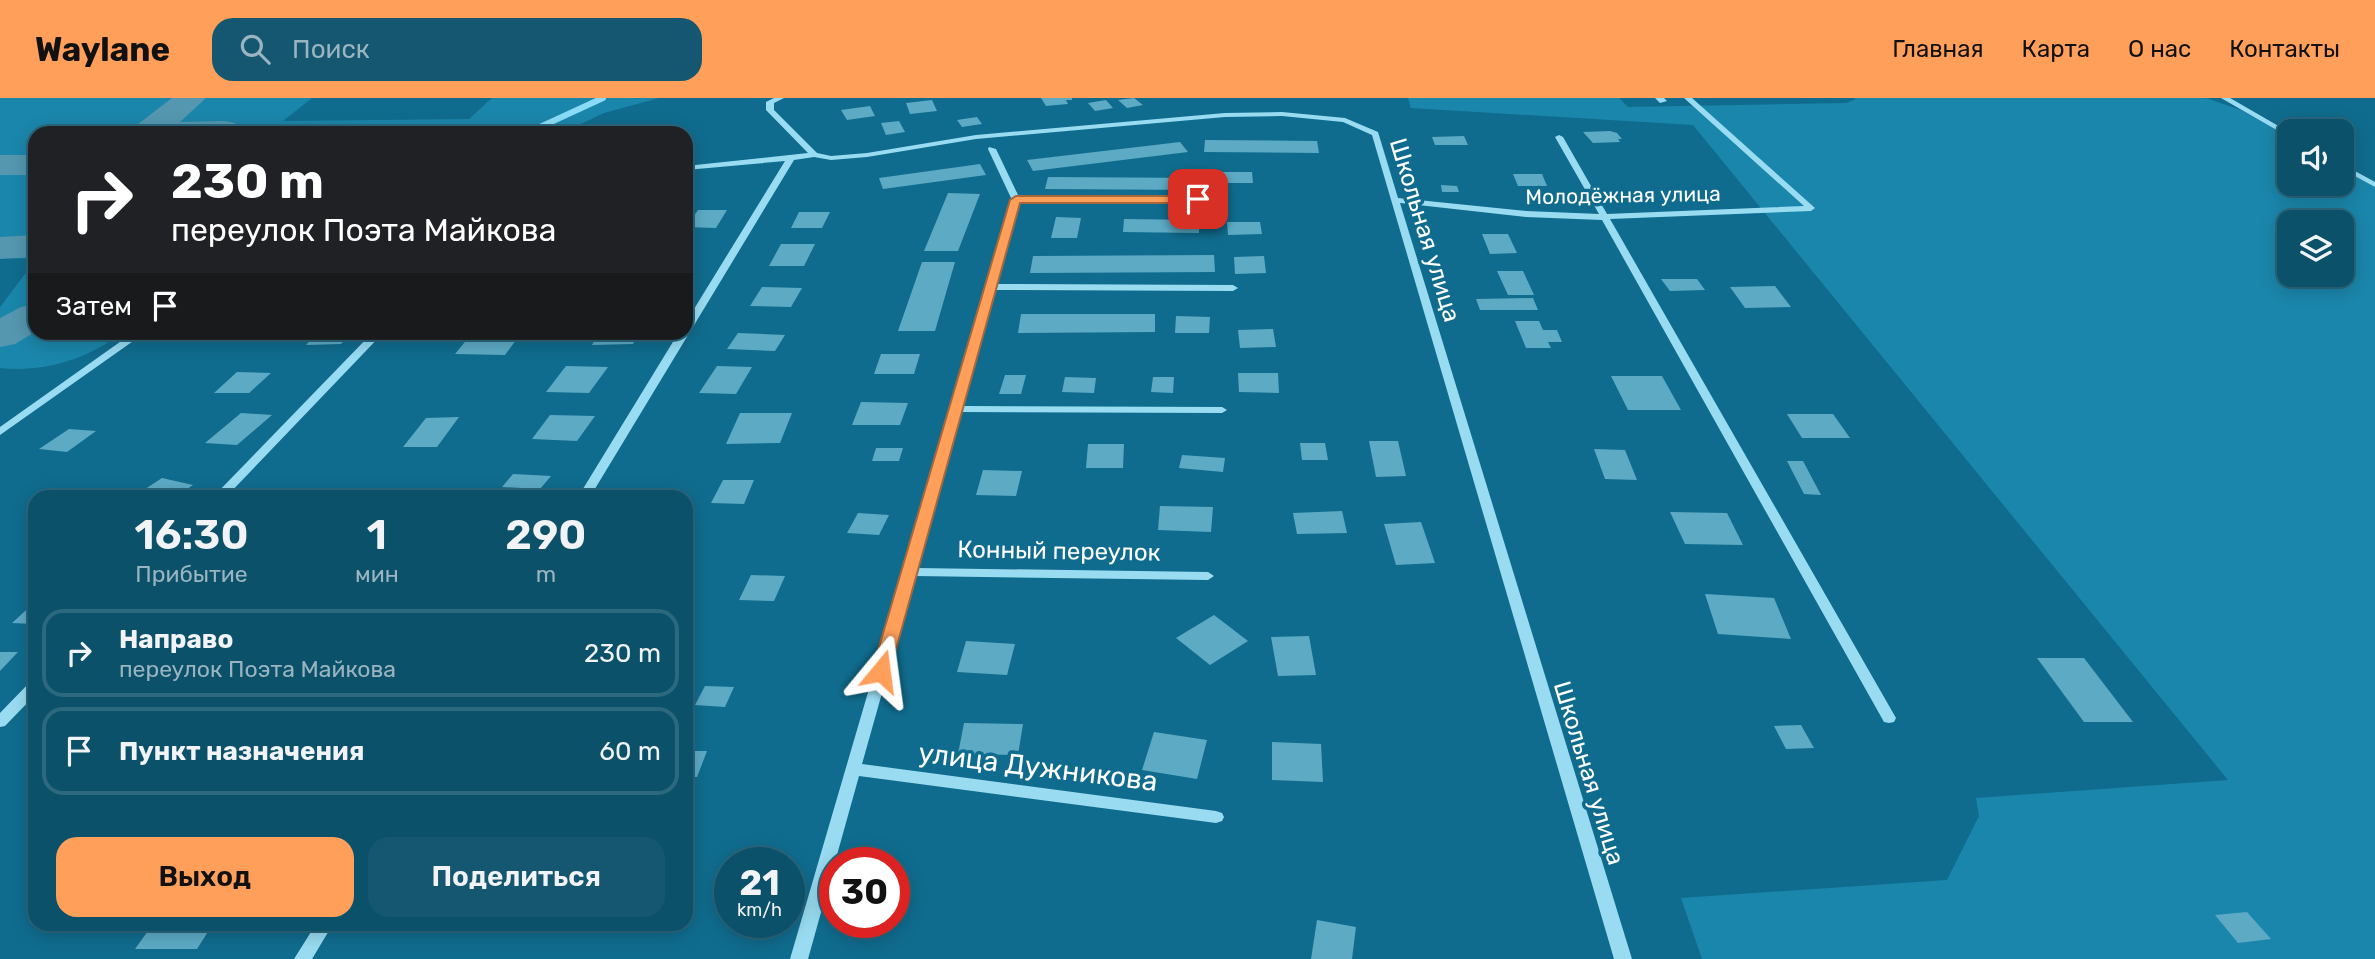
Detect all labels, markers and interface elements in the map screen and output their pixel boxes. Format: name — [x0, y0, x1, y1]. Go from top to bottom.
search box — [212, 18, 702, 81]
text: Waylane — [35, 30, 170, 69]
icon: search — [236, 30, 274, 68]
text: Поиск — [292, 34, 370, 65]
text: Главная — [1892, 35, 1984, 63]
text: Карта — [2022, 35, 2090, 63]
text: О нас — [2128, 35, 2191, 63]
text: Контакты — [2229, 35, 2340, 63]
map controls — [2277, 119, 2354, 287]
button: sound — [2277, 119, 2354, 196]
street label: Школьная улица — [1384, 135, 1466, 325]
text: 230 m — [171, 152, 324, 210]
icon: right — [56, 154, 147, 245]
pin — [1168, 169, 1228, 229]
icon: arrive — [1179, 180, 1217, 218]
street label: Молодёжная улица — [1525, 181, 1721, 209]
button: layers — [2277, 210, 2354, 287]
text: переулок Поэта Майкова — [171, 211, 556, 249]
icon: arrive — [146, 287, 184, 325]
text: Затем — [56, 291, 132, 322]
text: 16:30 — [135, 510, 248, 560]
text: 1 — [367, 510, 387, 560]
text: 290 — [505, 510, 586, 560]
street label: Конный переулок — [957, 535, 1161, 567]
text: Прибытие — [135, 560, 248, 588]
text: мин — [355, 560, 399, 588]
text: m — [536, 560, 556, 588]
text: Направо — [119, 624, 233, 655]
icon: right — [60, 634, 98, 672]
position arrow — [844, 634, 918, 708]
text: 230 m — [584, 638, 661, 669]
text: переулок Поэта Майкова — [119, 655, 396, 683]
street label: Школьная улица — [1548, 678, 1630, 868]
icon: arrive — [60, 732, 98, 770]
text: Пункт назначения — [119, 736, 364, 767]
text: 60 m — [599, 736, 661, 767]
street label: улица Дужникова — [917, 736, 1159, 798]
button: Выход — [56, 837, 354, 917]
button: Поделиться — [368, 837, 665, 917]
speed limit sign: 30 — [819, 847, 910, 938]
text: 21 — [739, 862, 780, 904]
text: km/h — [737, 899, 782, 921]

